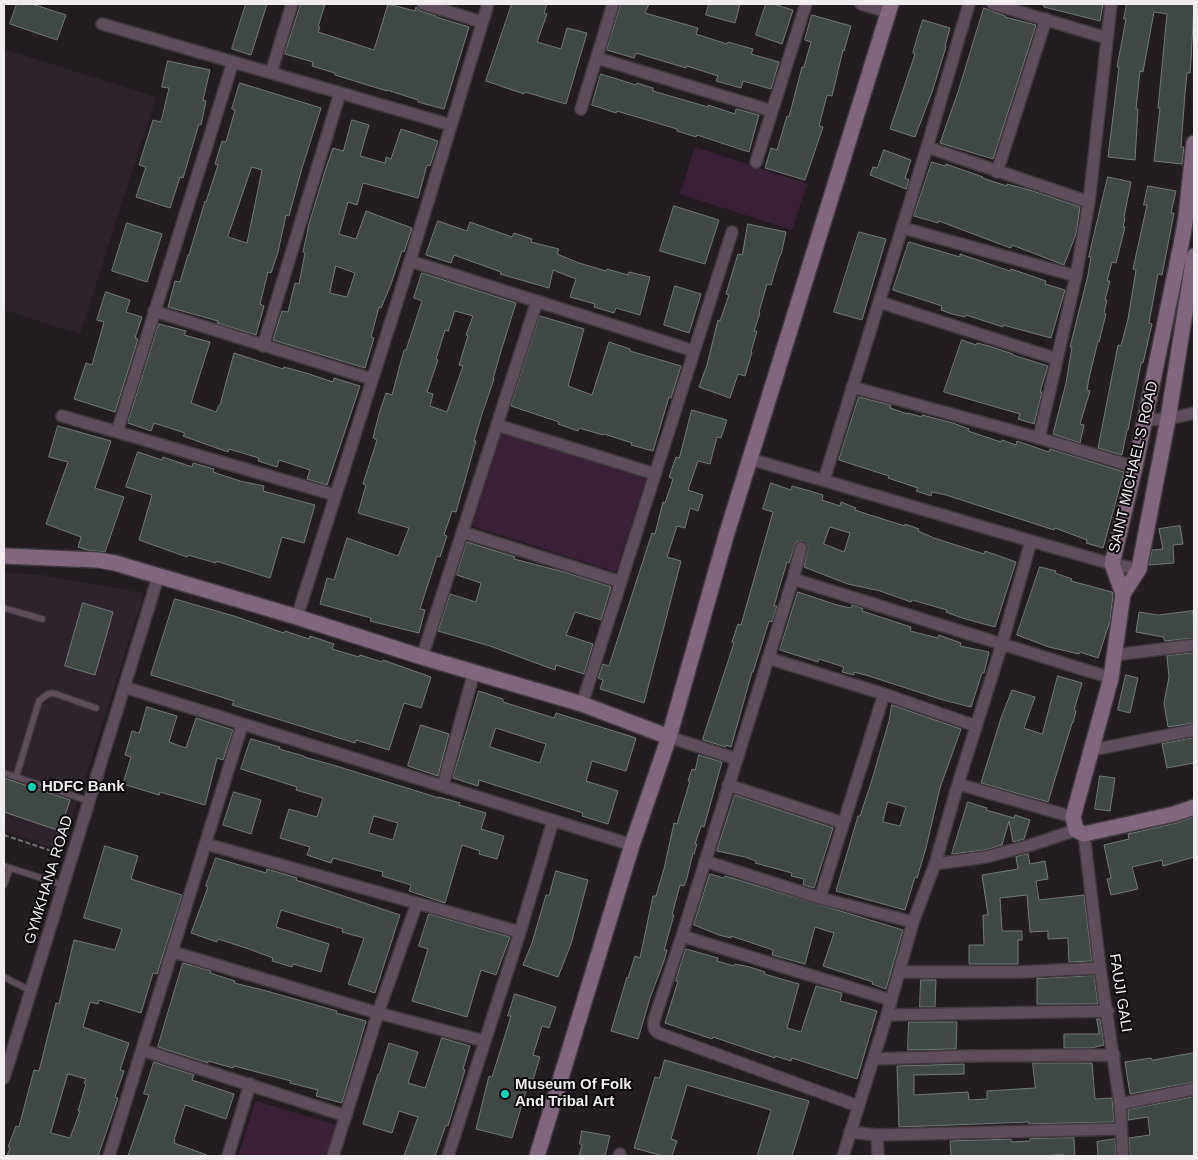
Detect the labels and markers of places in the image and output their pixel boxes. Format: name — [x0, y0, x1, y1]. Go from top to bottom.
place label: HDFC Bank — [42, 778, 125, 796]
marker: HDFC Bank — [26, 781, 38, 793]
place label: Museum Of Folk And Tribal Art — [515, 1076, 632, 1111]
marker: Museum Of Folk And Tribal Art — [499, 1088, 511, 1100]

